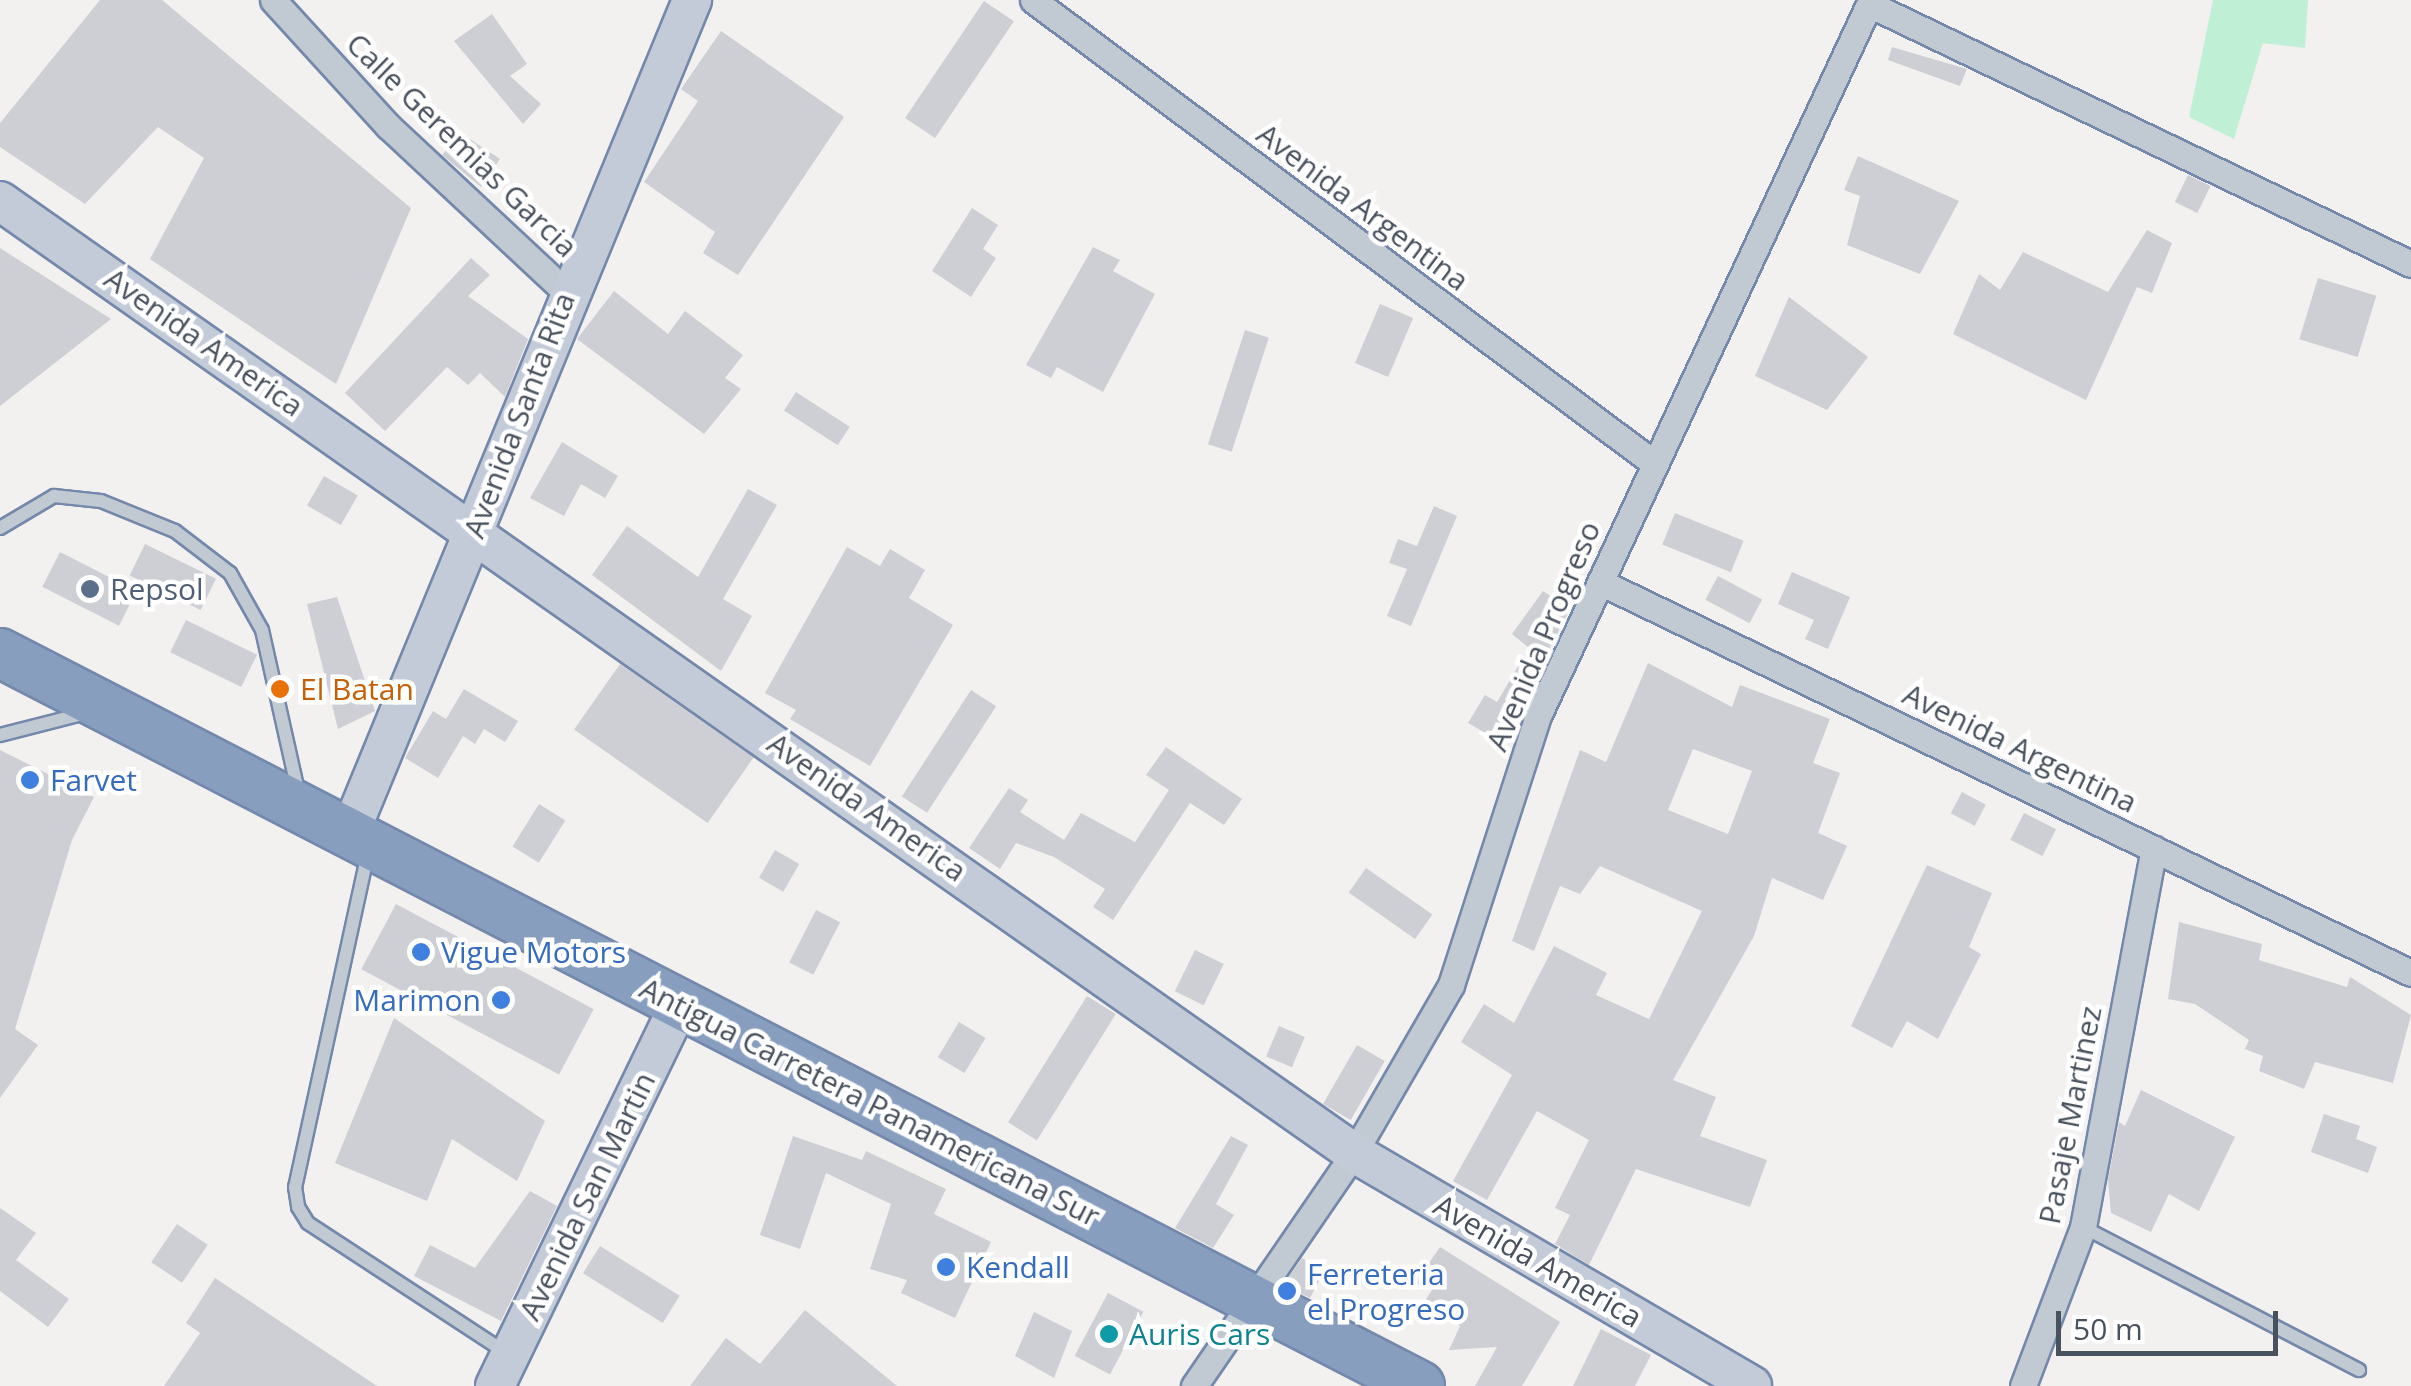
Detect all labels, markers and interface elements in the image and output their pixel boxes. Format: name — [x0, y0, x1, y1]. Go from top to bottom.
street label: Calle Geremias Garcia — [339, 26, 585, 264]
street label: Avenida Argentina — [1250, 116, 1476, 298]
street label: Avenida America — [98, 260, 310, 424]
street label: Avenida Santa Rita — [456, 287, 582, 543]
street label: Avenida Progreso — [1478, 516, 1608, 756]
place label: Repsol — [110, 571, 204, 607]
marker: Repsol — [79, 578, 101, 600]
place label: El Batan — [300, 671, 414, 707]
street label: Avenida Argentina — [1897, 676, 2143, 820]
marker: El Batan — [269, 678, 291, 700]
street label: Avenida America — [761, 725, 973, 889]
place label: Farvet — [50, 762, 137, 798]
marker: Farvet — [19, 769, 41, 791]
place label: Vigue Motors — [441, 934, 626, 970]
marker: Vigue Motors — [410, 941, 432, 963]
street label: Antigua Carretera Panamericana Sur — [634, 970, 1106, 1234]
place label: Marimon — [353, 982, 481, 1018]
marker: Marimon — [490, 989, 512, 1011]
street label: Pasaje Martinez — [2031, 1003, 2109, 1227]
street label: Avenida San Martin — [511, 1066, 663, 1326]
street label: Avenida America — [1428, 1187, 1648, 1335]
place label: Kendall — [966, 1249, 1070, 1285]
marker: Kendall — [935, 1256, 957, 1278]
place label: Ferreteria el Progreso — [1307, 1256, 1465, 1326]
marker: Ferreteria el Progreso — [1276, 1280, 1298, 1302]
scale bar — [2061, 1291, 2284, 1353]
text: 50 m — [2073, 1308, 2143, 1349]
place label: Auris Cars — [1129, 1316, 1270, 1352]
marker: Auris Cars — [1098, 1323, 1120, 1345]

